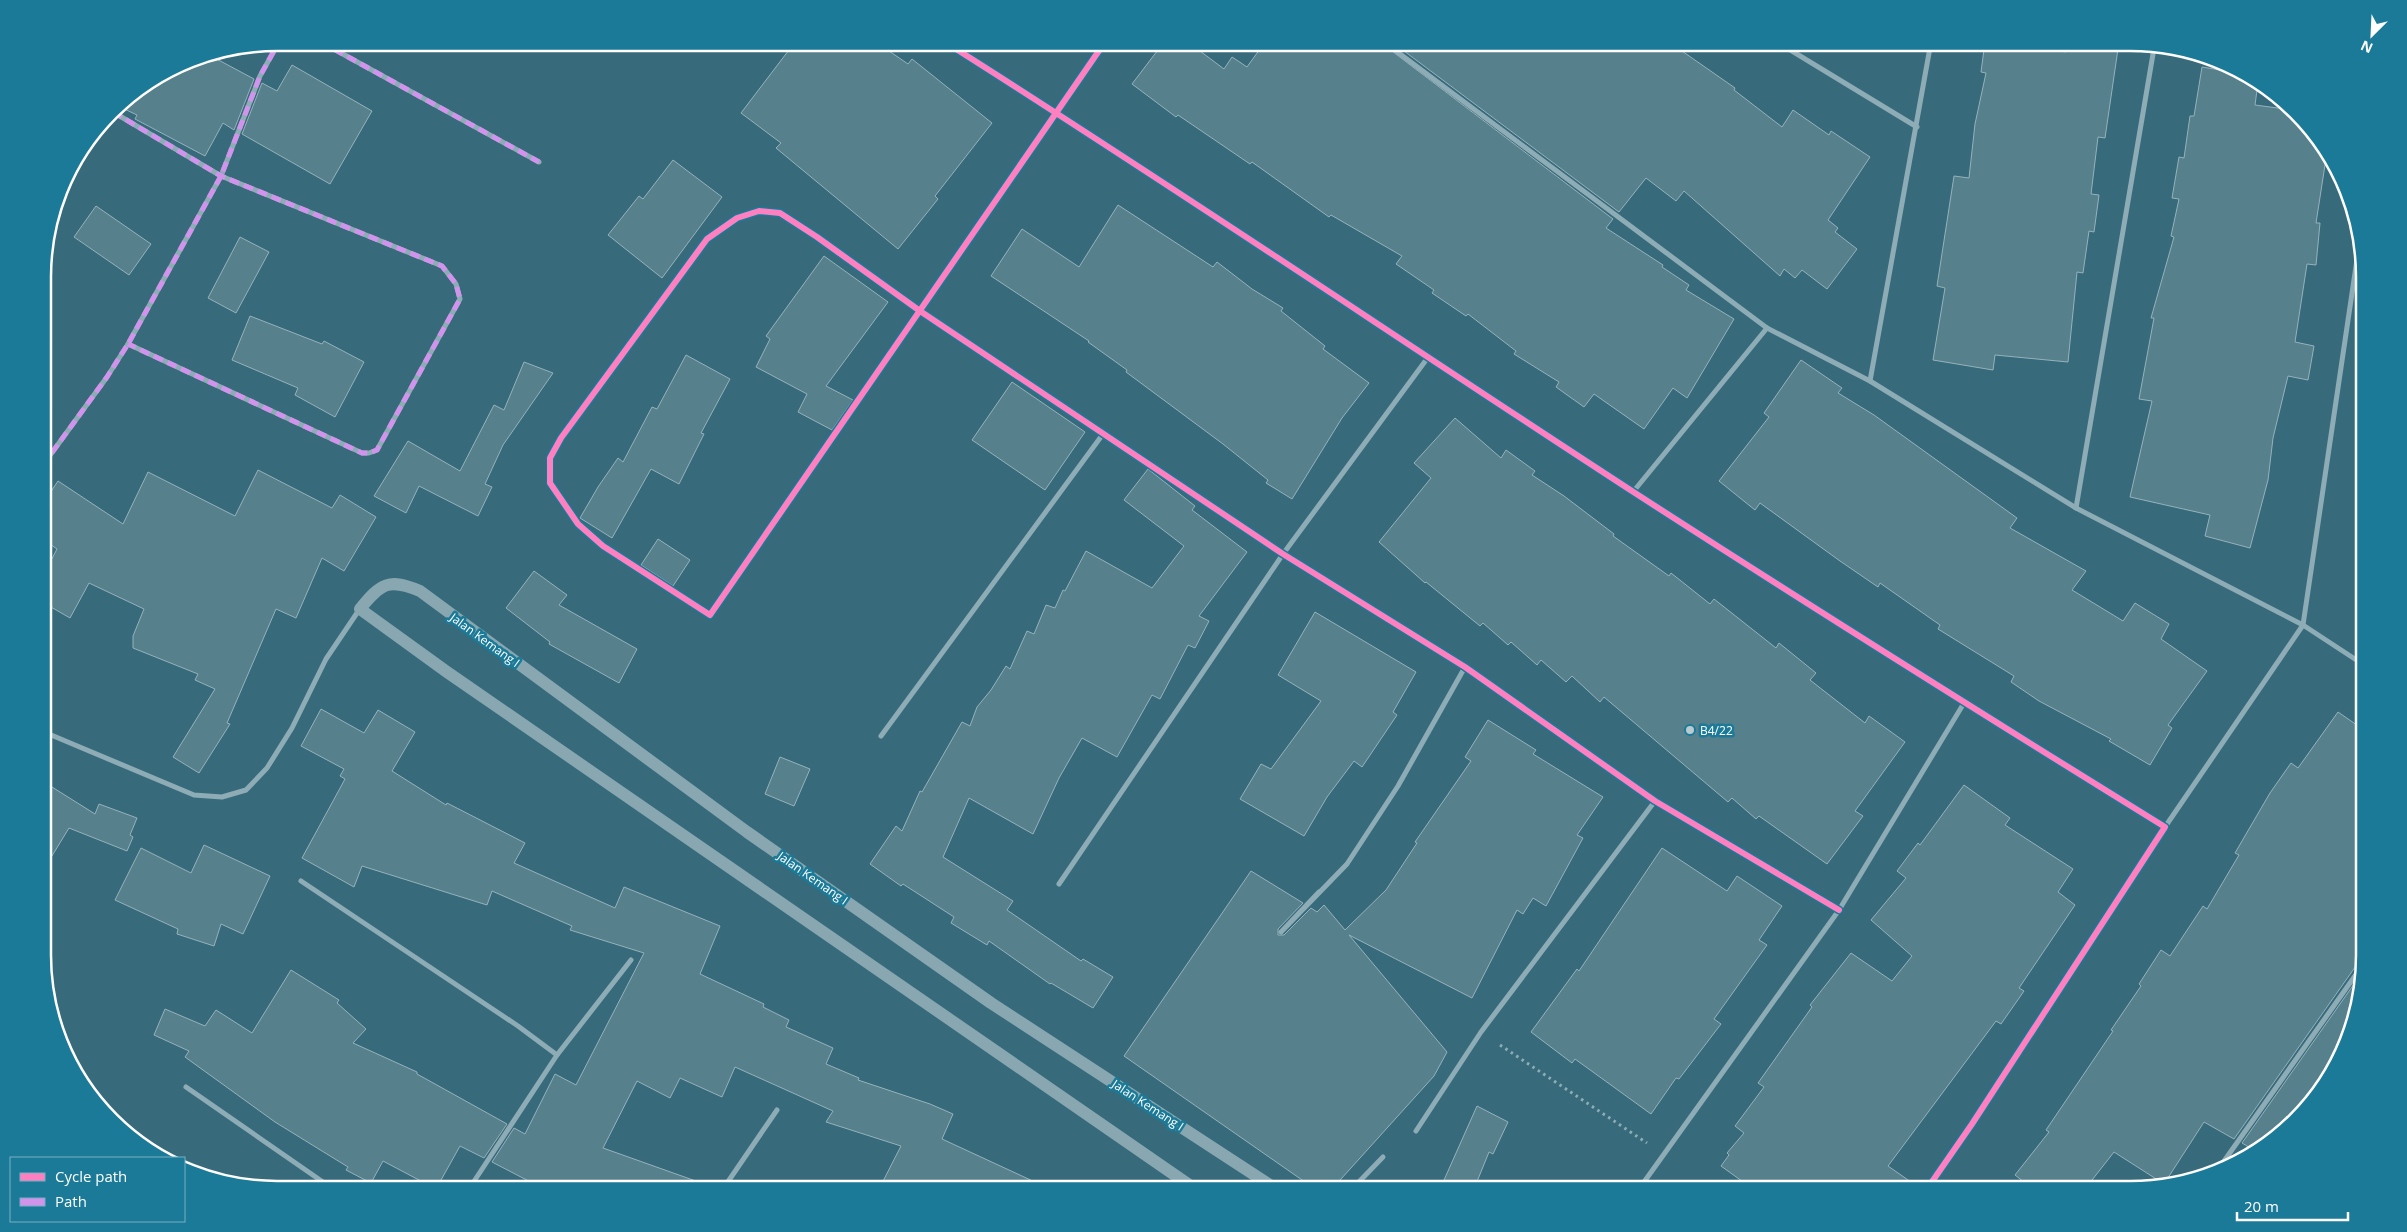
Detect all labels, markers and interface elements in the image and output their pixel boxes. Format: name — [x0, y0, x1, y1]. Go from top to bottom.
north arrow — [2347, 10, 2397, 60]
text: N — [2357, 36, 2376, 58]
street label: Jalan Kemang I — [446, 608, 523, 671]
place label: B4/22 — [1700, 722, 1733, 739]
marker: B4/22 — [1684, 724, 1696, 736]
street label: Jalan Kemang I — [774, 847, 852, 909]
street label: Jalan Kemang I — [1108, 1075, 1187, 1135]
legend — [10, 1157, 185, 1222]
text: Cycle path — [55, 1166, 127, 1186]
scale bar — [2237, 1190, 2348, 1222]
text: Path — [55, 1191, 87, 1211]
text: 20 m — [2244, 1196, 2279, 1216]

